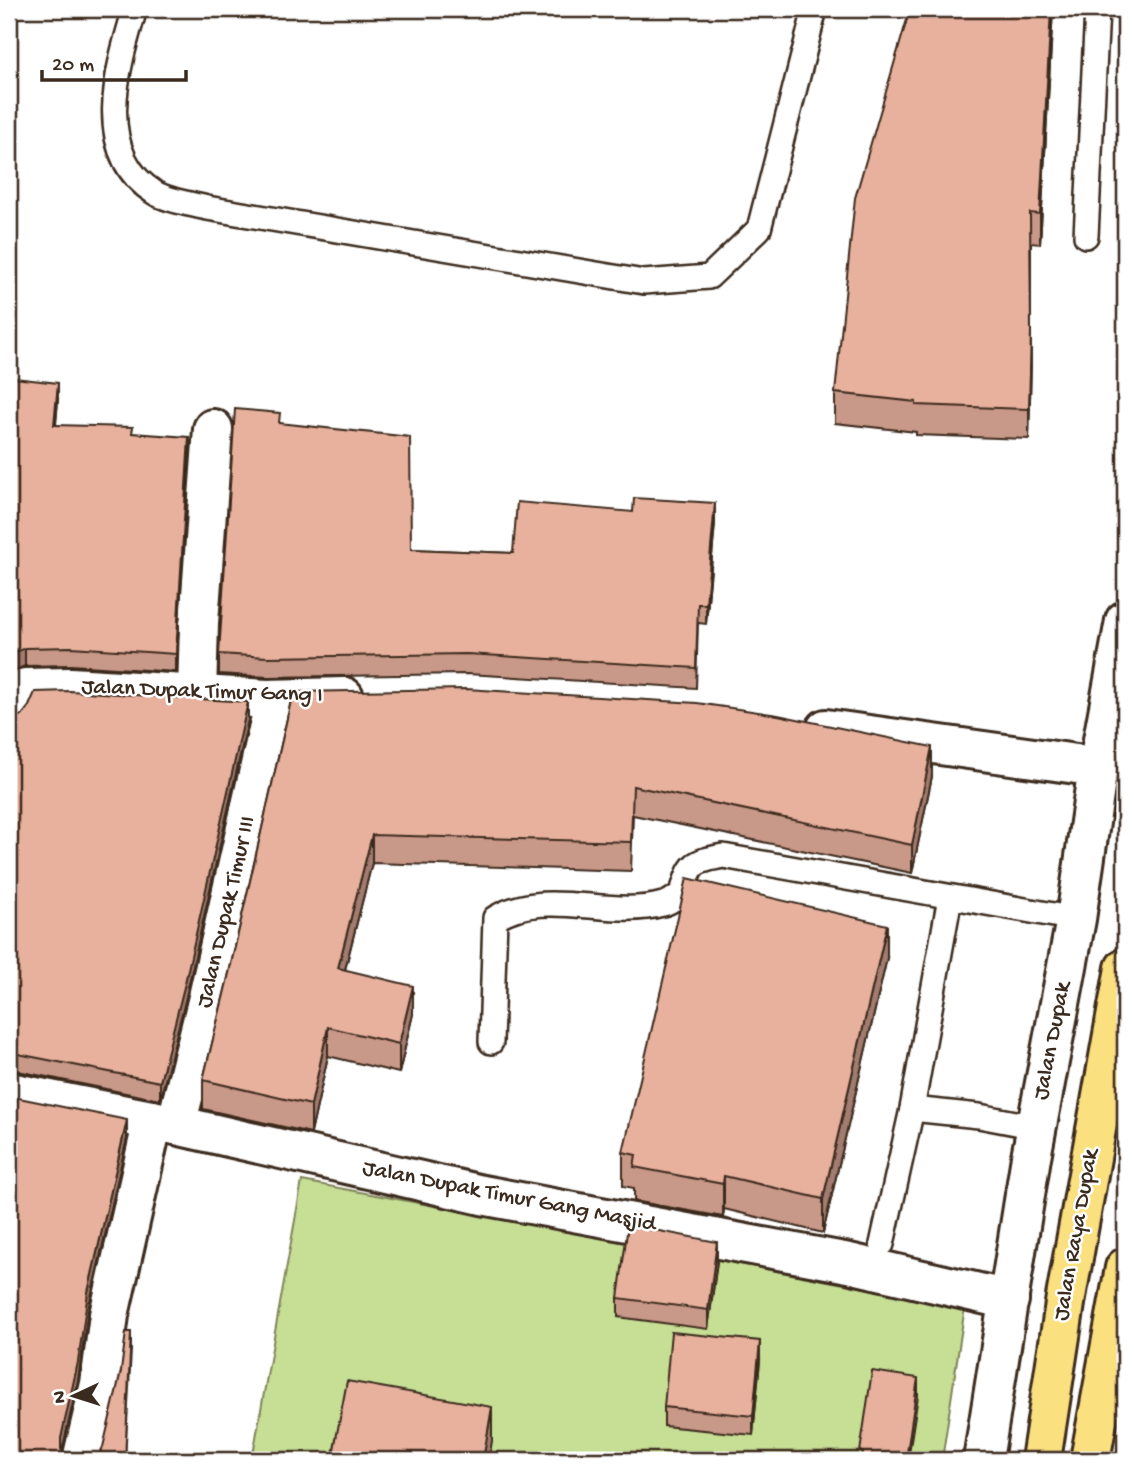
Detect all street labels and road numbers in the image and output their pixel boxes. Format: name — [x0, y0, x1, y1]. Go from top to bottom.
street label: Jalan Dupak Timur Gang I — [81, 674, 323, 710]
street label: Jalan Dupak Timur III — [192, 814, 262, 1010]
street label: Jalan Dupak — [1028, 977, 1078, 1102]
street label: Jalan Raya Dupak — [1049, 1144, 1106, 1323]
street label: Jalan Dupak Timur Gang Masjid — [360, 1155, 660, 1239]

